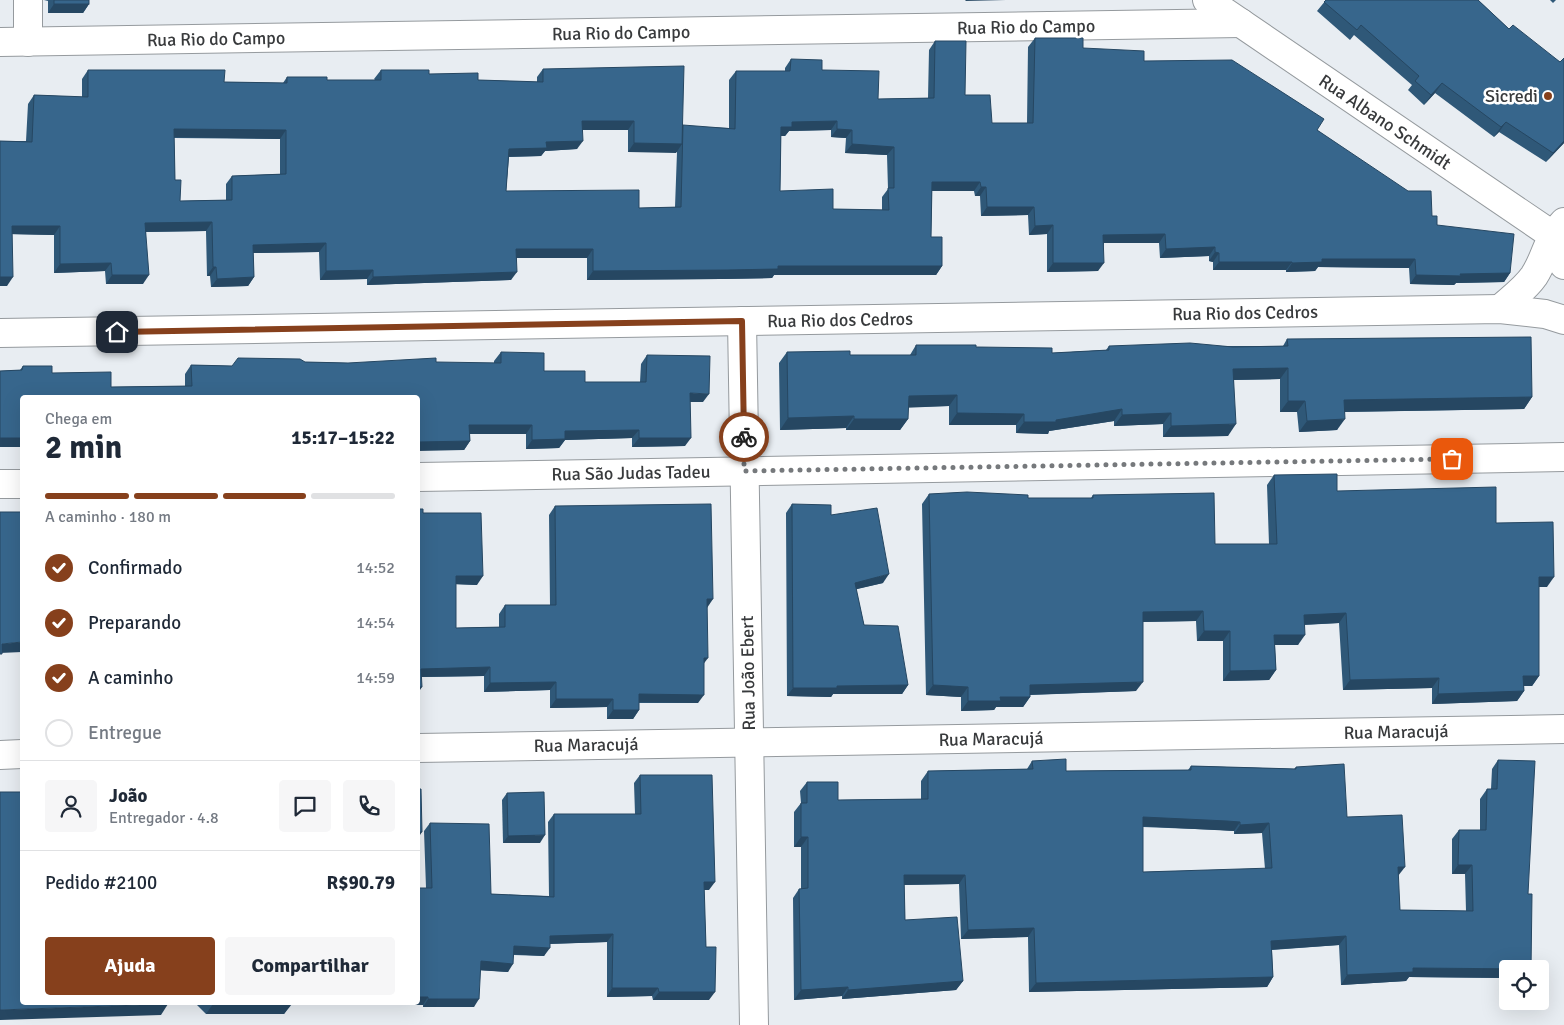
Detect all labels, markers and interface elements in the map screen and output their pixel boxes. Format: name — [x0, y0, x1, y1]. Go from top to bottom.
street label: Rua Rio do Campo — [957, 15, 1095, 39]
street label: Rua Rio do Campo — [552, 21, 690, 45]
street label: Rua Rio do Campo — [147, 27, 285, 51]
street label: Rua Albano Schmidt — [1315, 70, 1455, 174]
place label: Sicredi — [1485, 85, 1538, 107]
marker: Sicredi — [1542, 90, 1554, 102]
street label: Rua Rio dos Cedros — [1172, 301, 1318, 325]
street label: Rua Rio dos Cedros — [767, 308, 913, 332]
pin — [96, 311, 138, 353]
icon: home — [103, 318, 131, 346]
text: Chega em — [45, 409, 112, 429]
courier — [719, 412, 769, 462]
icon: bike — [730, 423, 758, 451]
text: 15:17–15:22 — [291, 426, 395, 450]
text: 2 min — [45, 428, 122, 467]
pin — [1431, 438, 1473, 480]
icon: bag — [1438, 445, 1466, 473]
street label: Rua São Judas Tadeu — [551, 461, 711, 485]
text: A caminho · 180 m — [45, 507, 171, 527]
icon: check — [45, 554, 73, 582]
text: Confirmado — [88, 556, 182, 580]
text: 14:52 — [356, 558, 395, 578]
icon: check — [45, 609, 73, 637]
text: Preparando — [88, 611, 181, 635]
text: 14:54 — [356, 613, 395, 633]
street label: Rua João Ebert — [736, 615, 760, 731]
icon: check — [45, 664, 73, 692]
text: A caminho — [88, 666, 173, 690]
text: 14:59 — [356, 668, 395, 688]
street label: Rua Maracujá — [1343, 720, 1449, 744]
text: Entregue — [88, 721, 162, 745]
street label: Rua Maracujá — [938, 727, 1044, 751]
street label: Rua Maracujá — [533, 733, 639, 757]
button: person — [45, 780, 97, 832]
button: chat — [279, 780, 331, 832]
button: phone — [343, 780, 395, 832]
text: João — [109, 784, 147, 808]
text: Entregador · 4.8 — [109, 808, 219, 828]
text: Pedido #2100 — [45, 871, 157, 895]
text: R$90.79 — [327, 871, 395, 895]
button: Ajuda — [45, 937, 215, 995]
button: Compartilhar — [225, 937, 395, 995]
map controls — [1499, 960, 1549, 1010]
button: locate — [1499, 960, 1549, 1010]

